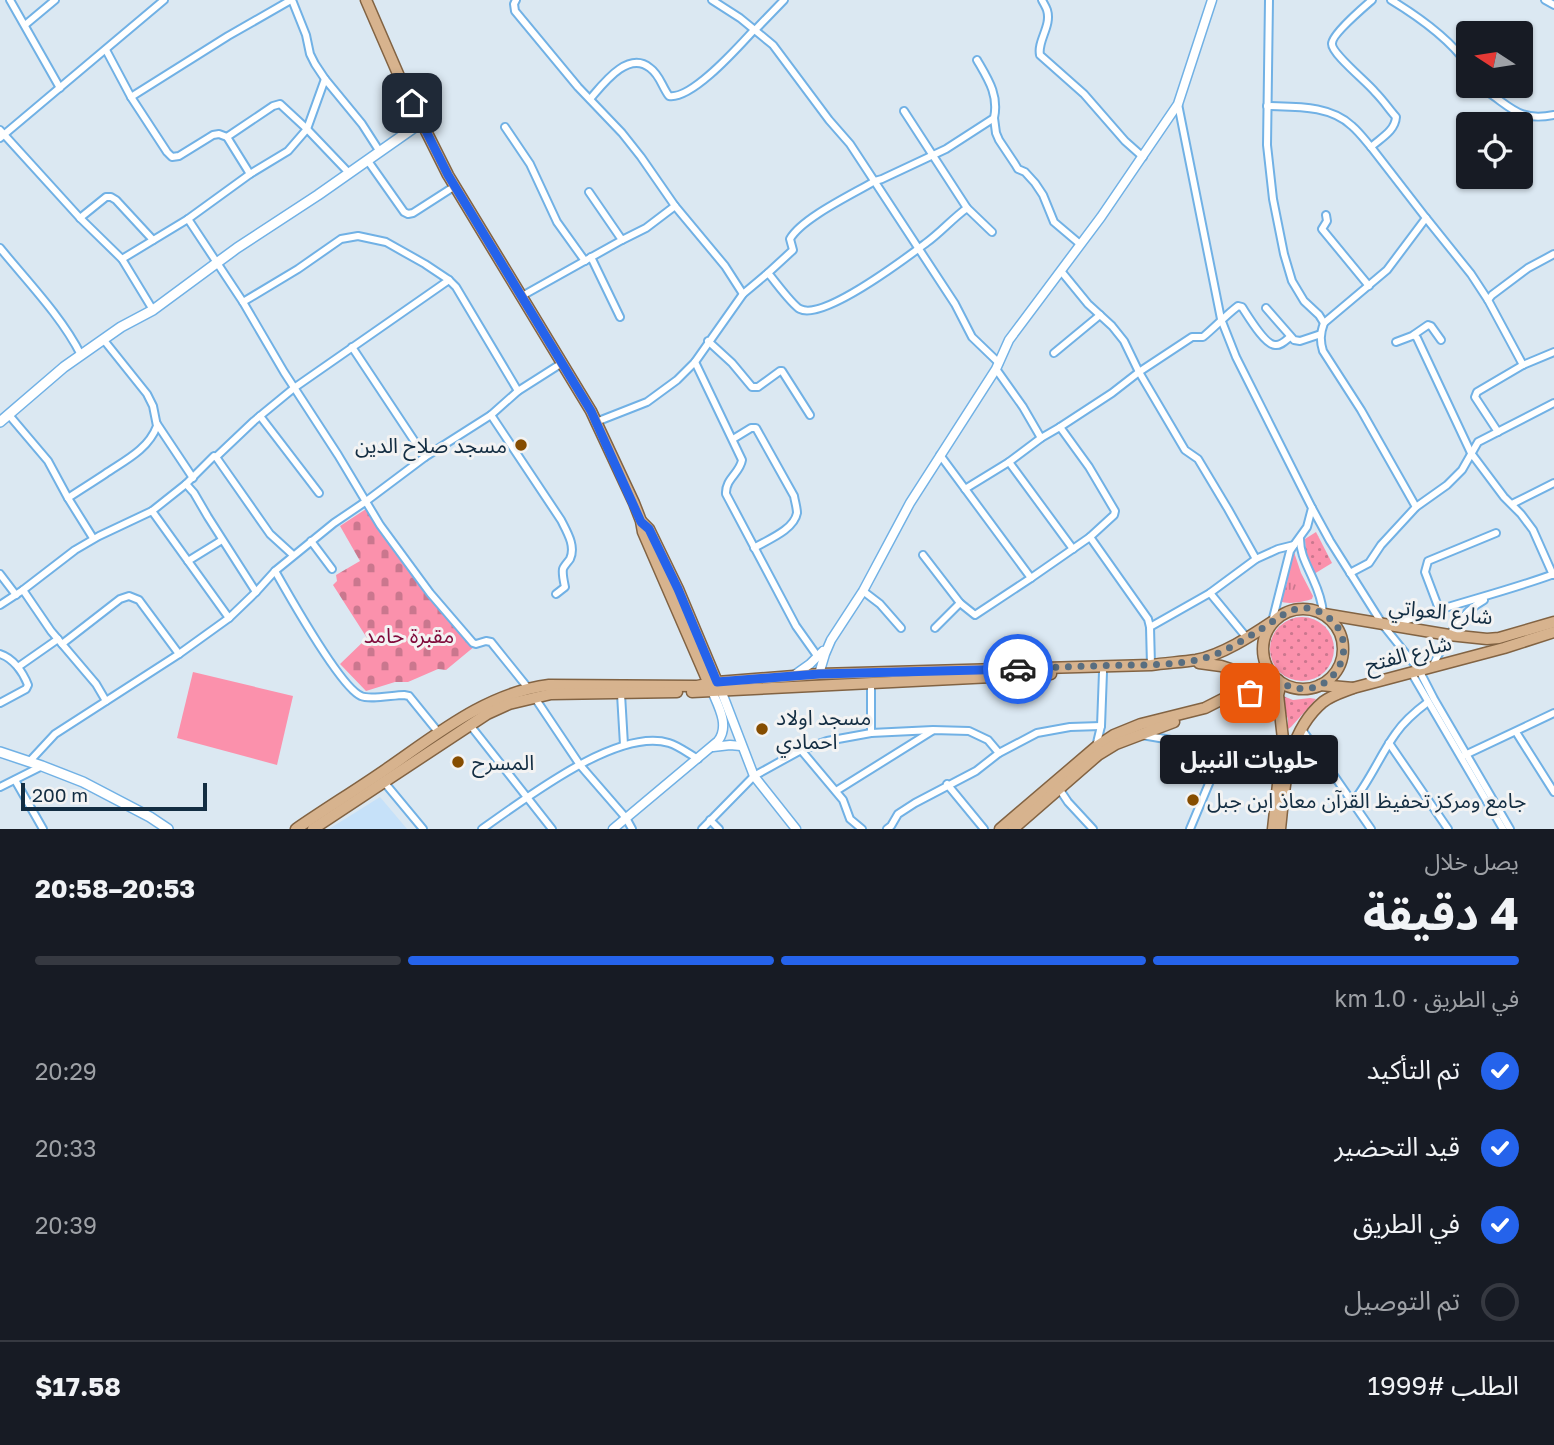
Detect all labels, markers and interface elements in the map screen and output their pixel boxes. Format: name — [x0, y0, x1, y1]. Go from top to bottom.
north arrow — [1456, 21, 1533, 98]
map controls — [1456, 21, 1533, 189]
pin — [382, 73, 442, 133]
icon: home — [393, 84, 431, 122]
button: locate — [1456, 112, 1533, 189]
place label: مسجد صلاح الدين — [355, 432, 507, 461]
marker: مسجد صلاح الدين — [513, 437, 529, 453]
street label: شارع العواتي — [1387, 593, 1494, 633]
park label: مقبرة حامد — [364, 622, 454, 648]
street label: شارع الفتح — [1362, 629, 1455, 680]
courier — [983, 634, 1053, 704]
icon: car — [999, 650, 1037, 688]
pin — [1220, 663, 1280, 723]
icon: bag — [1231, 674, 1269, 712]
place label: مسجد اولاد احمادي — [776, 704, 871, 758]
marker: مسجد اولاد احمادي — [754, 721, 770, 737]
callout: حلويات النبيل — [1161, 735, 1339, 784]
text: حلويات النبيل — [1180, 745, 1318, 773]
place label: المسرح — [472, 749, 534, 778]
marker: المسرح — [450, 754, 466, 770]
scale bar — [21, 780, 206, 812]
text: 200 m — [32, 783, 88, 806]
place label: جامع ومركز تحفيظ القرآن معاذ ابن جبل — [1207, 787, 1526, 816]
marker: جامع ومركز تحفيظ القرآن معاذ ابن جبل — [1185, 792, 1201, 808]
text: يصل خلال — [1424, 847, 1519, 875]
text: 20:53–20:58 — [35, 873, 195, 904]
text: 4 دقيقة — [1363, 885, 1519, 940]
text: في الطريق · 1.0 km — [1335, 984, 1519, 1012]
icon: check — [1481, 1052, 1519, 1090]
text: تم التأكيد — [1367, 1054, 1460, 1085]
text: 20:29 — [35, 1057, 97, 1085]
icon: check — [1481, 1129, 1519, 1167]
text: قيد التحضير — [1334, 1131, 1460, 1162]
text: 20:33 — [35, 1134, 96, 1162]
icon: check — [1481, 1206, 1519, 1244]
text: في الطريق — [1353, 1208, 1460, 1239]
text: 20:39 — [35, 1211, 97, 1239]
text: تم التوصيل — [1344, 1285, 1460, 1316]
text: الطلب #1999 — [1367, 1370, 1519, 1401]
text: $17.58 — [35, 1371, 121, 1402]

